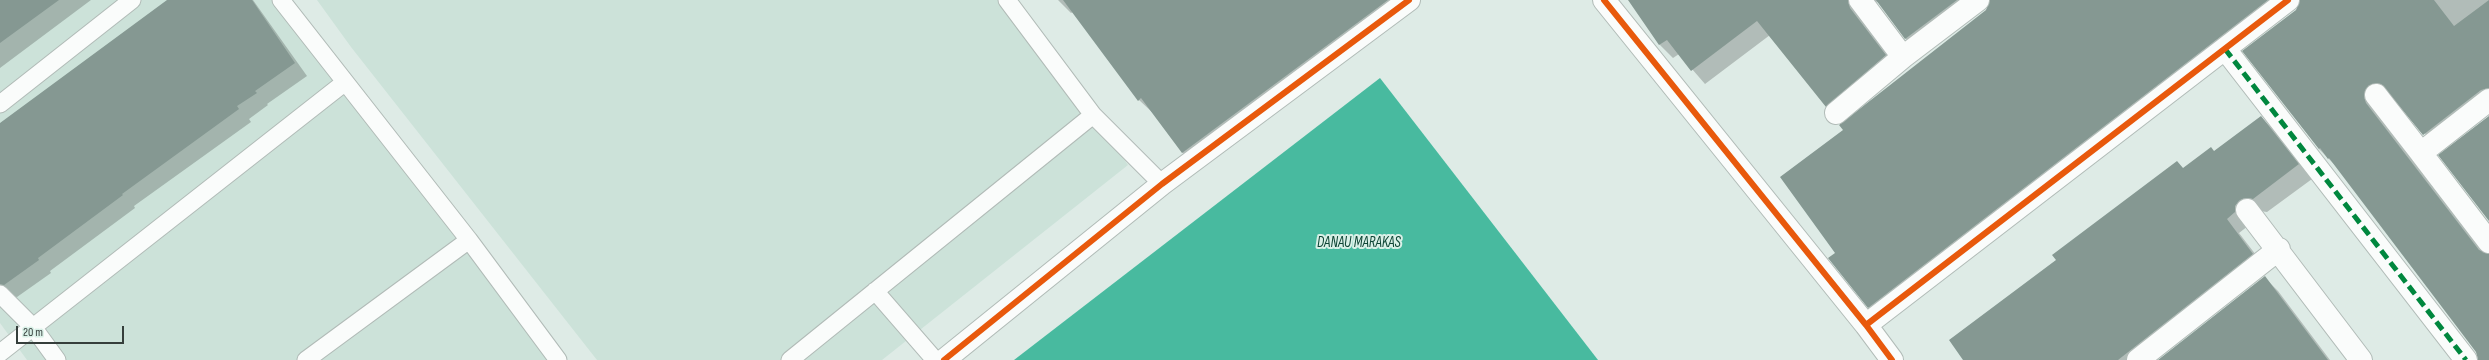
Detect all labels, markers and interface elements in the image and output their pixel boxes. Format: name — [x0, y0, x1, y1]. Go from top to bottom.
water label: DANAU MARAKAS — [1317, 234, 1401, 252]
scale bar — [18, 318, 126, 344]
text: 20 m — [23, 325, 43, 340]

